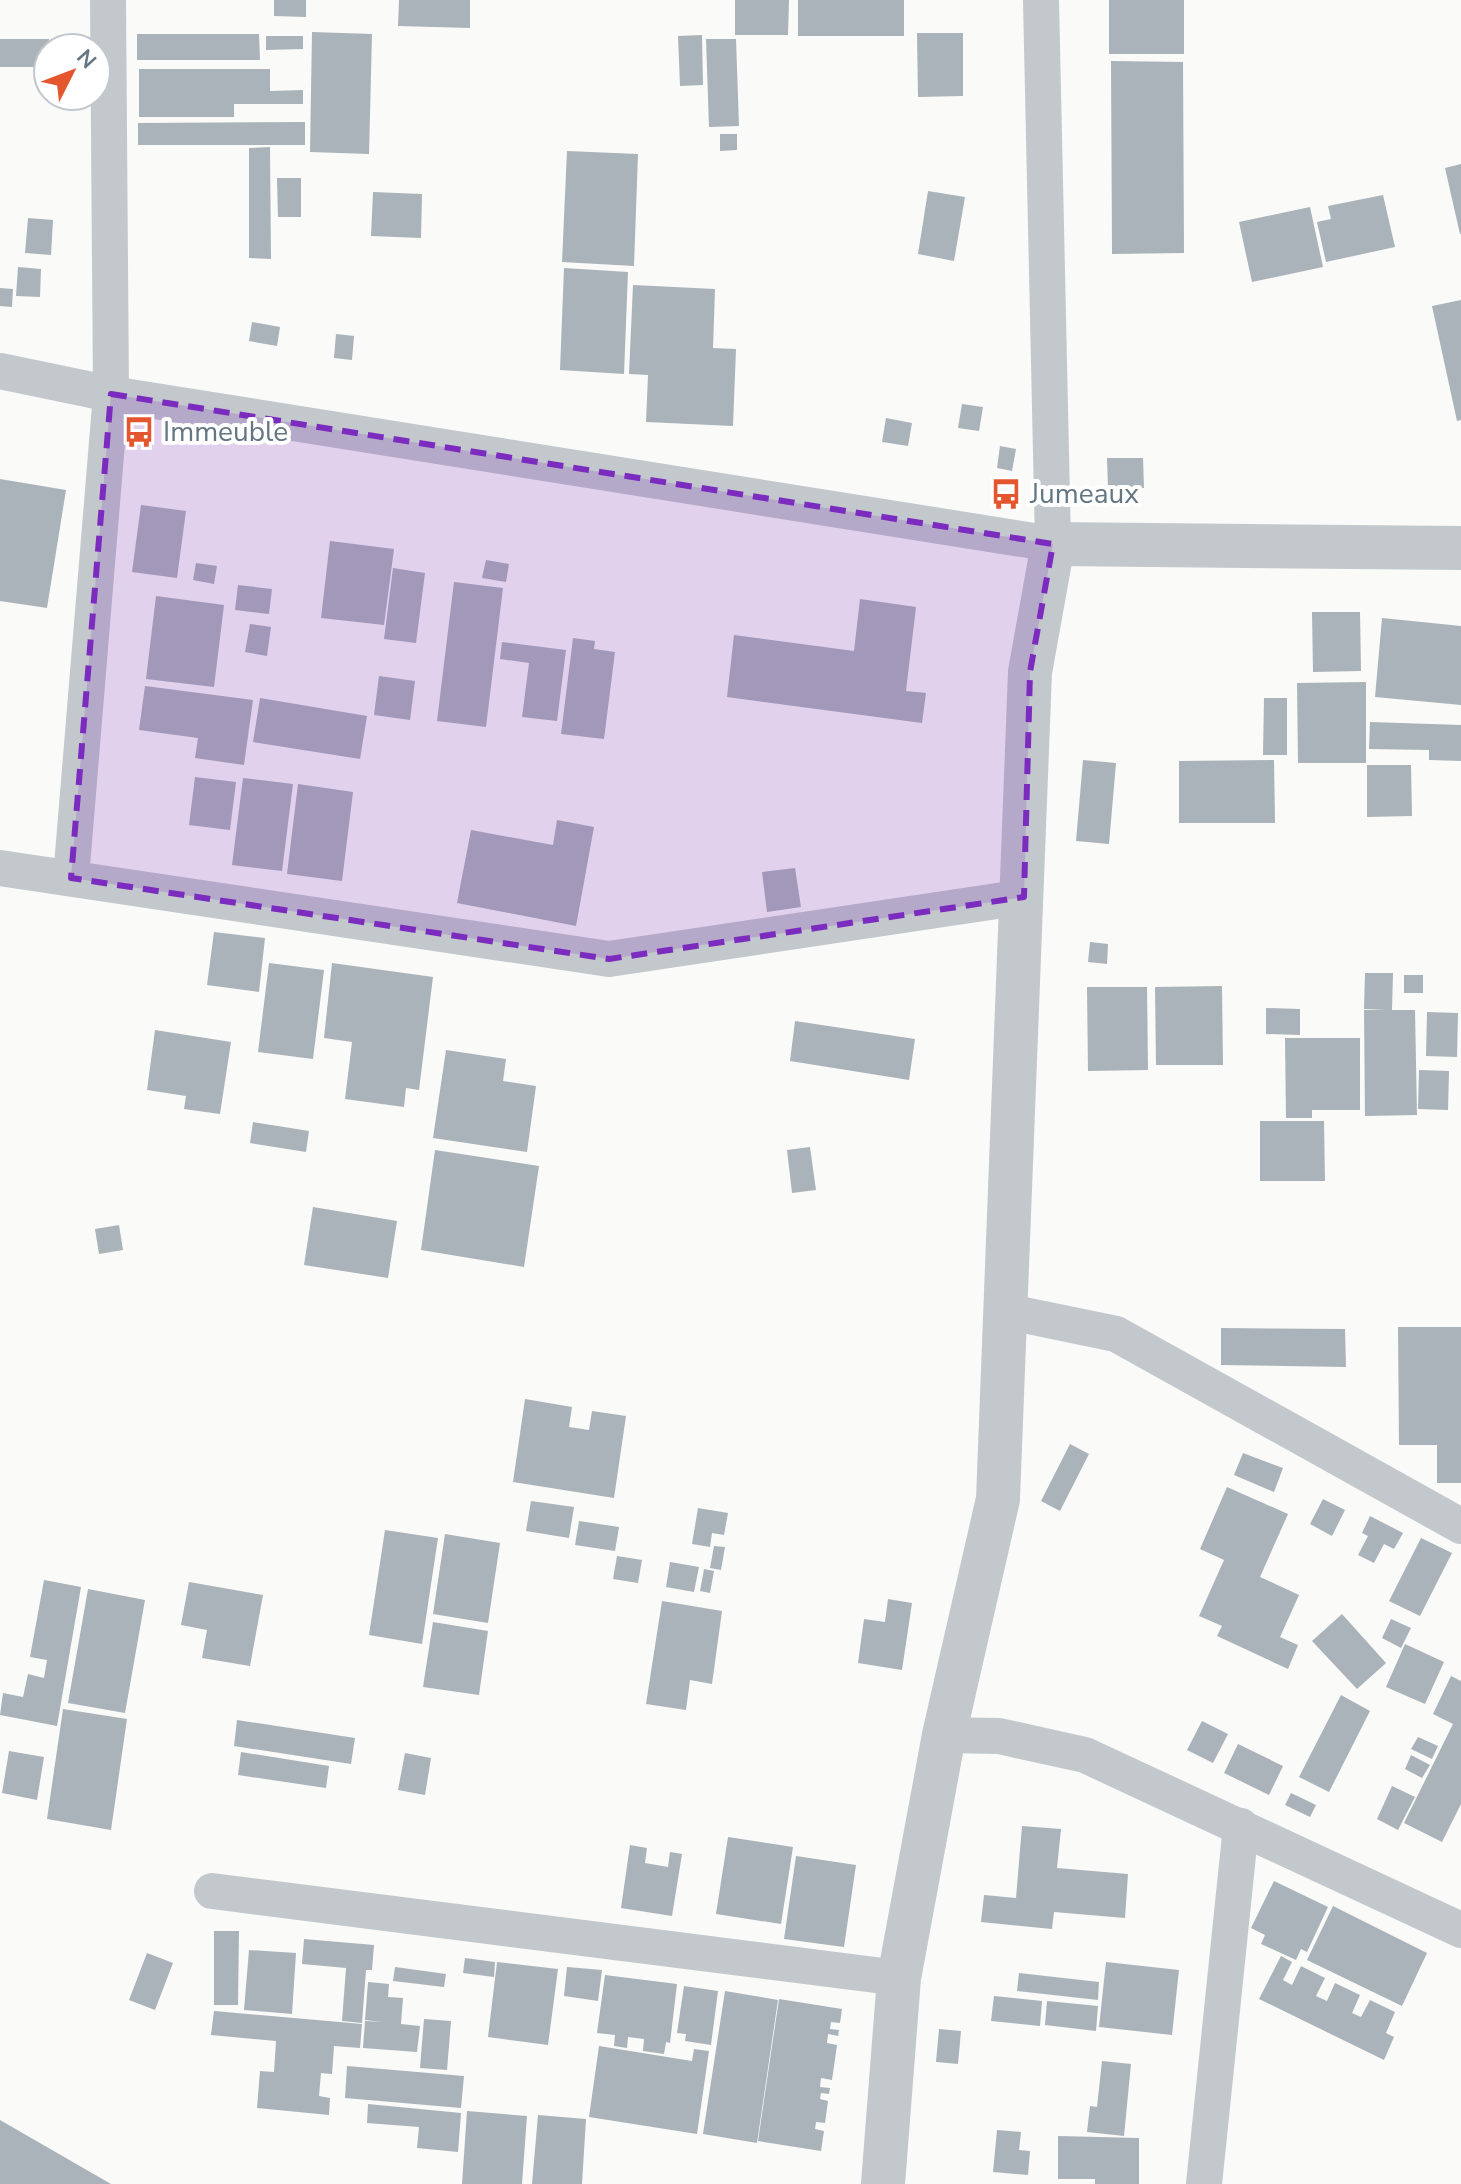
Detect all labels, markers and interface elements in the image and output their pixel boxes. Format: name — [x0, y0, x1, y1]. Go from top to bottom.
north arrow — [32, 32, 112, 112]
text: N — [69, 43, 103, 75]
place label: Immeuble — [163, 413, 288, 451]
bus stop icon: Immeuble — [122, 415, 156, 449]
place label: Jumeaux — [1029, 475, 1139, 513]
bus stop icon: Jumeaux — [989, 477, 1023, 511]

